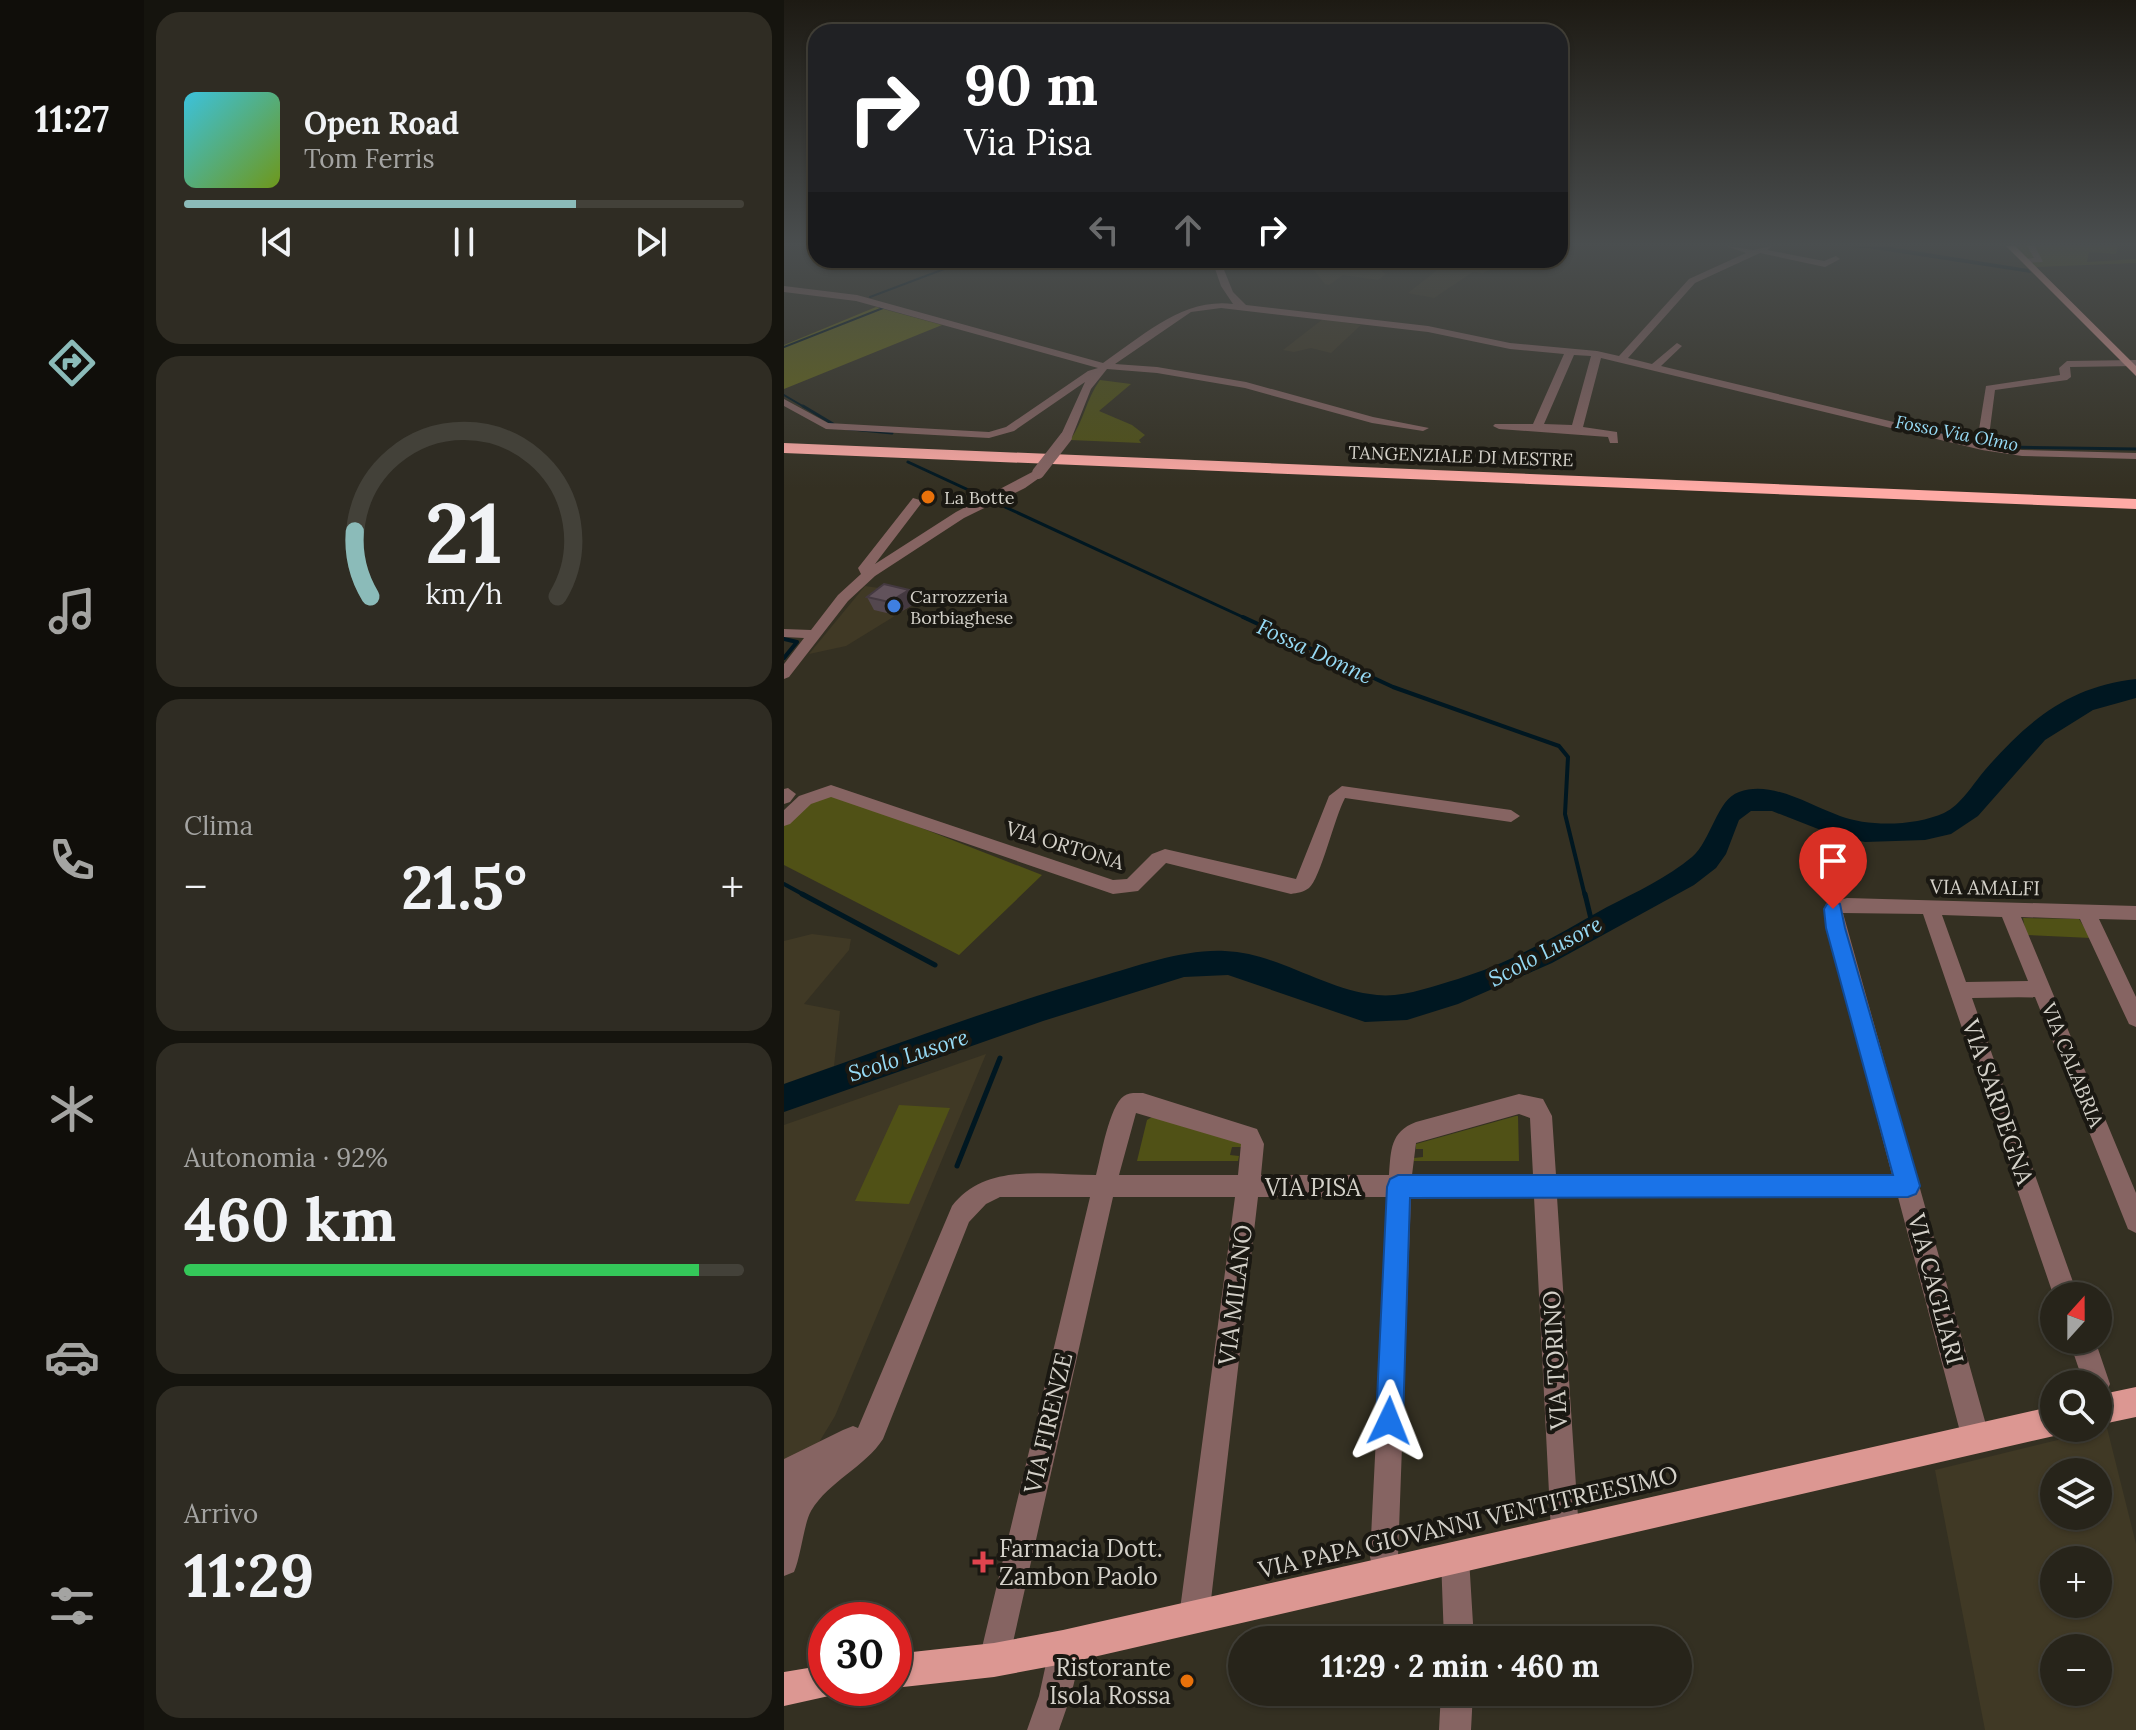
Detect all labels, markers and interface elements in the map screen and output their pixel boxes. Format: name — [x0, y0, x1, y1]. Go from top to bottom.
text: 90 m — [964, 49, 1098, 120]
icon: right — [832, 56, 936, 160]
text: 11:27 — [35, 96, 109, 142]
text: Open Road — [304, 104, 459, 142]
text: Via Pisa — [964, 119, 1092, 165]
text: Tom Ferris — [304, 142, 434, 175]
icon: left — [1082, 208, 1126, 252]
icon: ahead — [1166, 208, 1210, 252]
icon: right — [1250, 208, 1294, 252]
icon: previous — [255, 220, 299, 264]
icon: pause — [442, 220, 486, 264]
icon: next — [629, 220, 673, 264]
icon: directions — [44, 335, 100, 391]
water label: Fosso Via Olmo — [1894, 410, 2020, 456]
street label: TANGENZIALE DI MESTRE — [1348, 441, 1574, 471]
text: 21 — [425, 479, 503, 586]
place label: La Botte — [944, 486, 1015, 509]
marker: La Botte — [919, 488, 937, 506]
text: km/h — [425, 576, 503, 613]
icon: music — [44, 583, 100, 639]
place label: Carrozzeria Borbiaghese — [910, 585, 1014, 629]
marker: Carrozzeria Borbiaghese — [885, 597, 903, 615]
water label: Fossa Donne — [1253, 612, 1377, 690]
text: Clima — [184, 809, 253, 842]
street label: VIA ORTONA — [1002, 815, 1127, 875]
pin — [1799, 827, 1867, 909]
icon: phone — [44, 832, 100, 888]
icon: arrive — [1811, 839, 1855, 883]
text: 21.5° — [401, 849, 527, 925]
text: − — [184, 859, 207, 915]
text: + — [721, 859, 744, 915]
street label: VIA AMALFI — [1929, 874, 2040, 900]
water label: Scolo Lusore — [1483, 909, 1607, 993]
street label: VIA CALABRIA — [2036, 998, 2110, 1131]
street label: VIA SARDEGNA — [1955, 1014, 2041, 1190]
water label: Scolo Lusore — [844, 1022, 972, 1088]
icon: climate — [44, 1081, 100, 1137]
text: Autonomia · 92% — [184, 1141, 388, 1174]
street label: VIA PISA — [1264, 1172, 1362, 1203]
text: 460 km — [184, 1181, 396, 1257]
street label: VIA CAGLIARI — [1901, 1209, 1971, 1368]
street label: VIA MILANO — [1211, 1223, 1259, 1368]
north arrow — [2040, 1282, 2112, 1354]
map controls — [2040, 1282, 2112, 1706]
street label: VIA TORINO — [1536, 1289, 1574, 1432]
icon: car — [44, 1329, 100, 1385]
street label: VIA FIRENZE — [1016, 1349, 1079, 1498]
button: search — [2040, 1370, 2112, 1442]
position arrow — [1347, 1379, 1431, 1463]
button: layers — [2040, 1458, 2112, 1530]
street label: VIA PAPA GIOVANNI VENTITREESIMO — [1254, 1459, 1681, 1586]
text: Arrivo — [184, 1497, 258, 1530]
place label: Farmacia Dott. Zambon Paolo — [999, 1533, 1163, 1592]
text: 11:29 — [184, 1537, 314, 1613]
button: + — [2040, 1546, 2112, 1618]
marker: Farmacia Dott. Zambon Paolo — [974, 1553, 992, 1571]
icon: filters — [44, 1578, 100, 1634]
speed limit sign: 30 — [808, 1602, 912, 1706]
button: − — [2040, 1634, 2112, 1706]
text: 11:29 · 2 min · 460 m — [1321, 1647, 1599, 1685]
place label: Ristorante Isola Rossa — [1049, 1652, 1171, 1711]
marker: Ristorante Isola Rossa — [1178, 1672, 1196, 1690]

